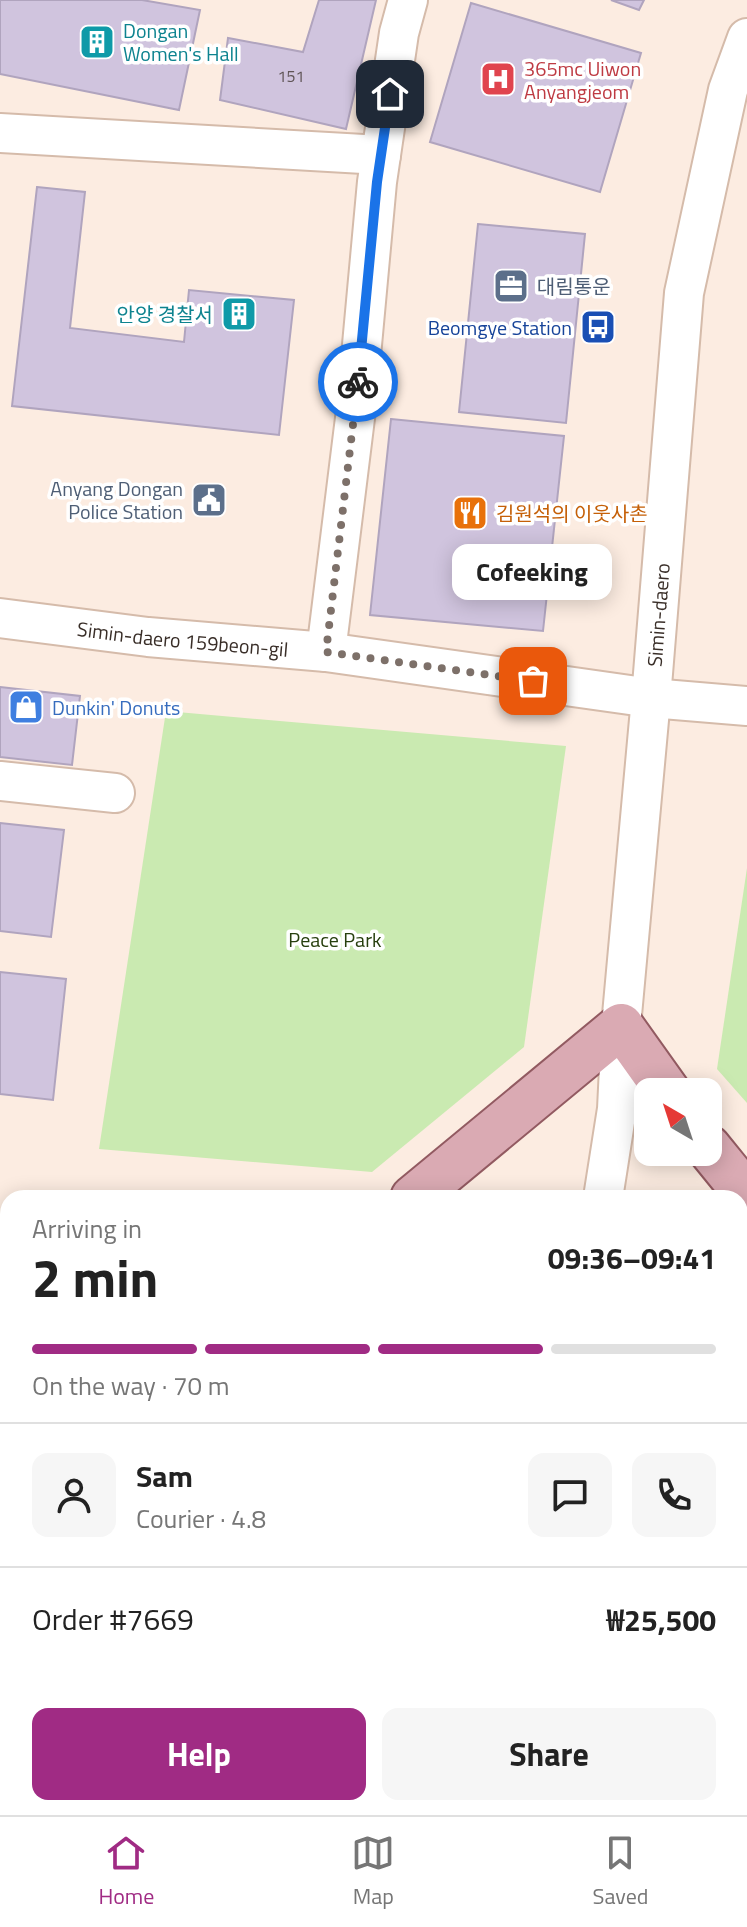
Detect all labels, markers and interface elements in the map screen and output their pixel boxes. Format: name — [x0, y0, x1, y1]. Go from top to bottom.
place label: Dongan Women's Hall — [123, 15, 239, 69]
building icon: Dongan Women's Hall — [78, 23, 116, 61]
place label: 365mc Uiwon Anyangjeom — [524, 53, 641, 107]
pin — [356, 60, 424, 128]
hospital icon: 365mc Uiwon Anyangjeom — [479, 60, 517, 98]
house number: 151 — [278, 64, 304, 88]
icon: home — [368, 72, 412, 116]
office icon: 대림통운 — [492, 267, 530, 305]
place label: 대림통운 — [537, 271, 611, 302]
building icon: 안양 경찰서 — [220, 295, 258, 333]
place label: 안양 경찰서 — [117, 299, 213, 330]
bus stop icon: Beomgye Station — [579, 308, 617, 346]
place label: Beomgye Station — [428, 312, 572, 343]
courier — [318, 342, 398, 422]
icon: bike — [336, 360, 380, 404]
place label: Anyang Dongan Police Station — [50, 473, 183, 527]
public building icon: Anyang Dongan Police Station — [190, 481, 228, 519]
restaurant icon: 김원석의 이웃사촌 — [451, 494, 489, 532]
place label: 김원석의 이웃사촌 — [496, 498, 648, 529]
callout: Cofeeking — [453, 545, 613, 601]
text: Cofeeking — [476, 552, 588, 591]
street label: Simin-daero — [638, 562, 677, 668]
street label: Simin-daero 159beon-gil — [75, 613, 290, 664]
pin — [499, 647, 567, 715]
icon: bag — [511, 659, 555, 703]
shop icon: Dunkin' Donuts — [7, 688, 45, 726]
place label: Dunkin' Donuts — [52, 692, 180, 723]
park label: Peace Park — [288, 924, 382, 955]
north arrow — [634, 1078, 722, 1166]
map controls — [634, 1078, 722, 1166]
text: Arriving in — [32, 1209, 142, 1248]
text: 09:36–09:41 — [548, 1235, 716, 1281]
text: 2 min — [32, 1238, 158, 1317]
text: On the way · 70 m — [32, 1366, 230, 1405]
button: person — [32, 1453, 116, 1537]
text: Sam — [136, 1453, 193, 1499]
button: chat — [528, 1453, 612, 1537]
button: phone — [632, 1453, 716, 1537]
text: Courier · 4.8 — [136, 1499, 266, 1538]
text: Order #7669 — [32, 1596, 194, 1642]
text: ₩25,500 — [606, 1597, 716, 1643]
button: Help — [32, 1708, 366, 1800]
button: Share — [382, 1708, 716, 1800]
tab: Home — [99, 1831, 154, 1913]
tab: Map — [351, 1831, 395, 1913]
tab: Saved — [592, 1831, 648, 1913]

